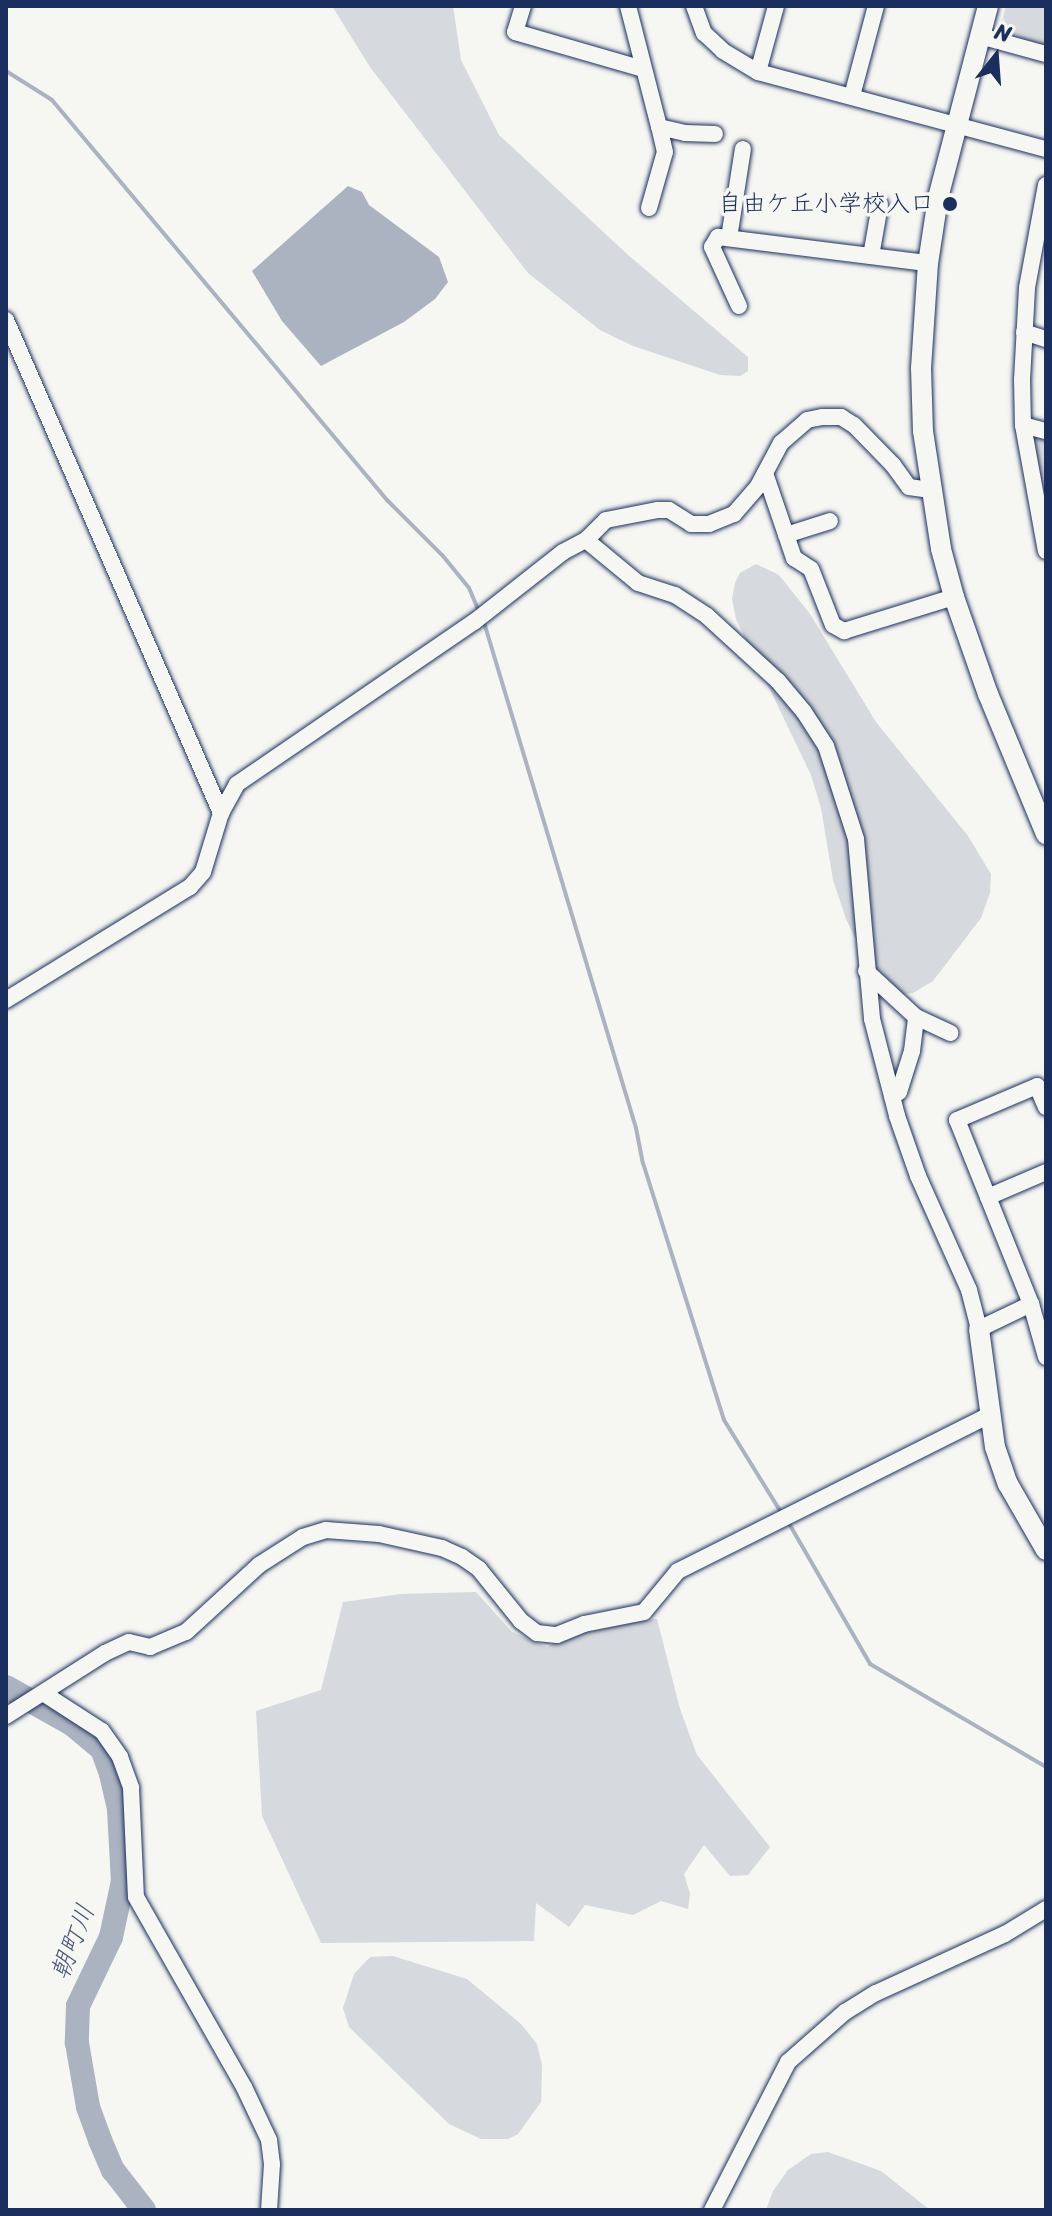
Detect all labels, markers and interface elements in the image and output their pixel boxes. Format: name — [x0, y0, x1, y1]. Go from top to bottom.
text: N — [990, 12, 1016, 53]
north arrow — [956, 16, 1036, 96]
place label: 自由ケ丘小学校入口 — [718, 190, 934, 218]
marker: 自由ケ丘小学校入口 — [941, 195, 959, 213]
water label: 朝町川 — [44, 1900, 102, 1984]

